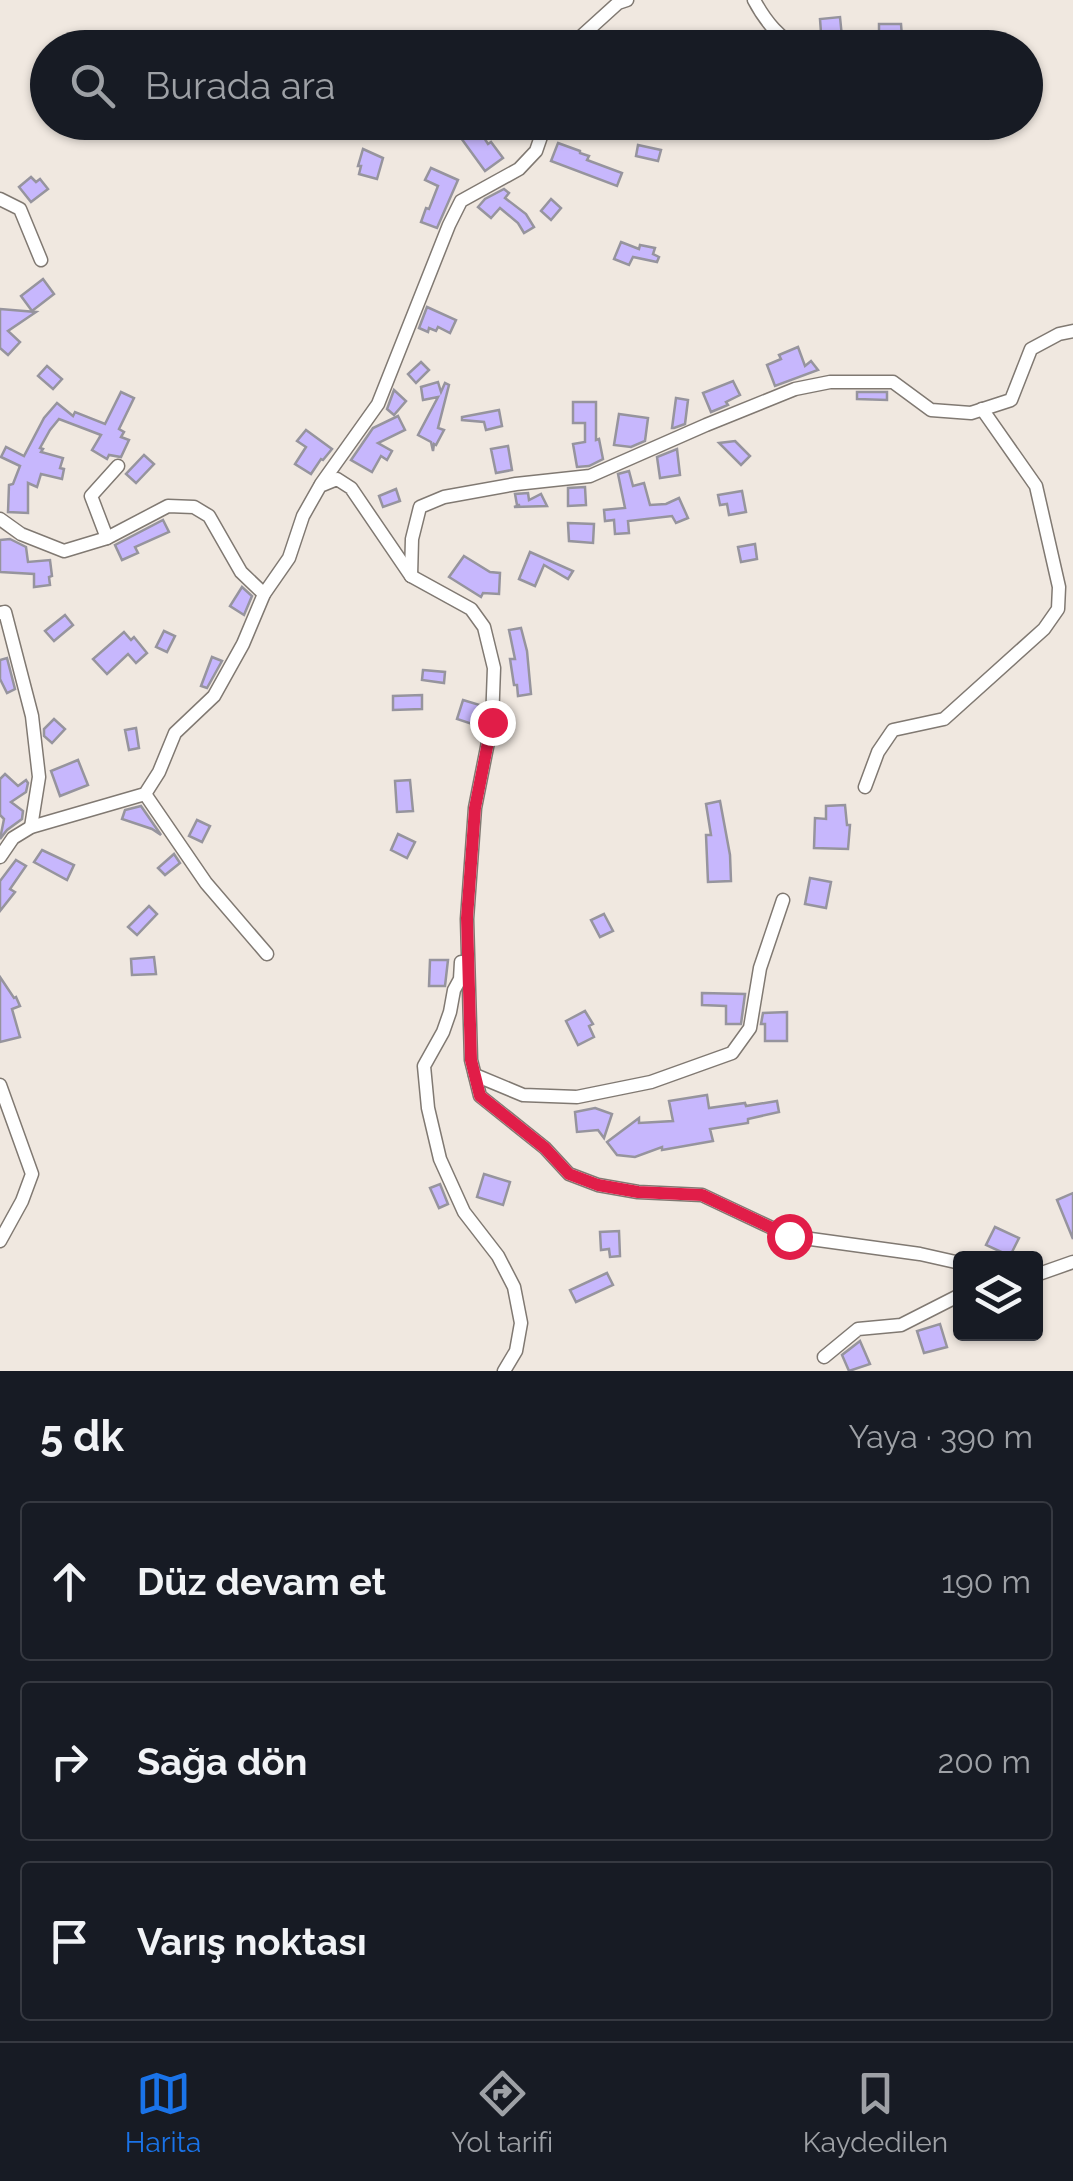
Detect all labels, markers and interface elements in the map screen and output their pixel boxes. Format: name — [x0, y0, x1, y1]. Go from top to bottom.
search box — [30, 30, 1043, 140]
icon: search — [65, 58, 120, 113]
text: Burada ara — [145, 63, 336, 108]
route end — [470, 700, 516, 746]
route start — [767, 1214, 813, 1260]
map controls — [953, 1251, 1043, 1341]
button: layers — [953, 1251, 1043, 1341]
text: 5 dk — [40, 1412, 124, 1461]
text: Yaya · 390 m — [848, 1418, 1033, 1455]
icon: ahead — [42, 1554, 97, 1609]
text: Düz devam et — [137, 1559, 386, 1604]
text: 190 m — [941, 1563, 1031, 1600]
icon: right — [42, 1734, 97, 1789]
text: Sağa dön — [137, 1739, 308, 1784]
text: 200 m — [938, 1743, 1031, 1780]
icon: arrive — [42, 1914, 97, 1969]
text: Varış noktası — [137, 1919, 367, 1964]
tab: Harita — [125, 2066, 201, 2159]
tab: Yol tarifi — [451, 2066, 553, 2159]
tab: Kaydedilen — [803, 2066, 948, 2159]

